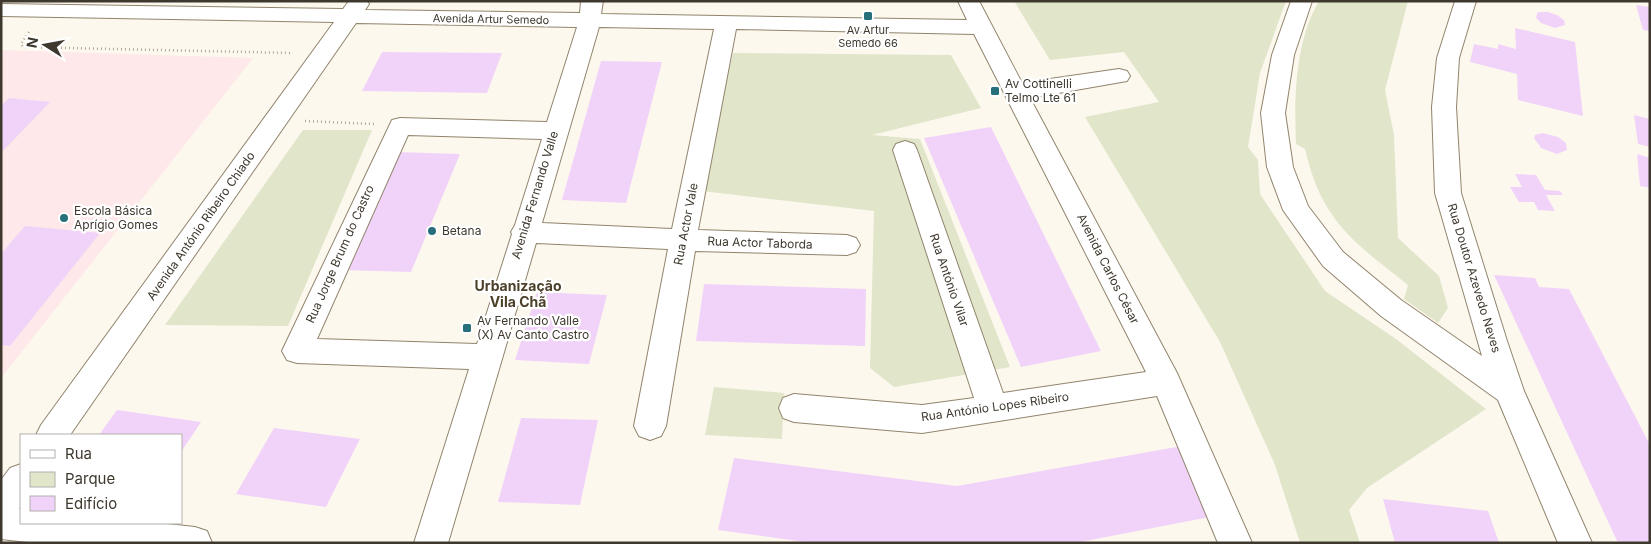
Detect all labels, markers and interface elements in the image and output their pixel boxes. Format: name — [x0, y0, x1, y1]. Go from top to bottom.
marker: Av Artur Semedo 66 — [862, 10, 874, 22]
street label: Avenida Artur Semedo — [433, 11, 550, 27]
north arrow — [20, 20, 70, 70]
place label: Av Artur Semedo 66 — [838, 23, 898, 50]
text: N — [22, 36, 41, 49]
place label: Av Cottinelli Telmo Lte 61 — [1005, 76, 1076, 105]
marker: Av Cottinelli Telmo Lte 61 — [989, 85, 1001, 97]
street label: Avenida Fernando Valle — [508, 129, 561, 261]
street label: Avenida António Ribeiro Chiado — [143, 148, 258, 303]
street label: Rua Jorge Brum do Castro — [302, 182, 377, 325]
street label: Rua Actor Vale — [670, 182, 701, 266]
street label: Rua Doutor Azevedo Neves — [1445, 201, 1504, 354]
place label: Escola Básica Aprígio Gomes — [74, 203, 158, 232]
street label: Avenida Carlos César — [1074, 211, 1143, 327]
marker: Escola Básica Aprígio Gomes — [58, 212, 70, 224]
place label: Betana — [442, 223, 481, 238]
marker: Betana — [426, 225, 438, 237]
street label: Rua António Vilar — [927, 231, 973, 329]
street label: Rua Actor Taborda — [707, 233, 813, 252]
district label: Urbanização Vila Chã — [474, 277, 562, 310]
place label: Av Fernando Valle (X) Av Canto Castro — [477, 313, 589, 342]
marker: Av Fernando Valle (X) Av Canto Castro — [461, 322, 473, 334]
street label: Rua António Lopes Ribeiro — [920, 389, 1070, 424]
legend — [20, 434, 182, 524]
text: Rua — [65, 444, 92, 463]
text: Parque — [65, 469, 115, 488]
text: Edifício — [65, 494, 117, 513]

